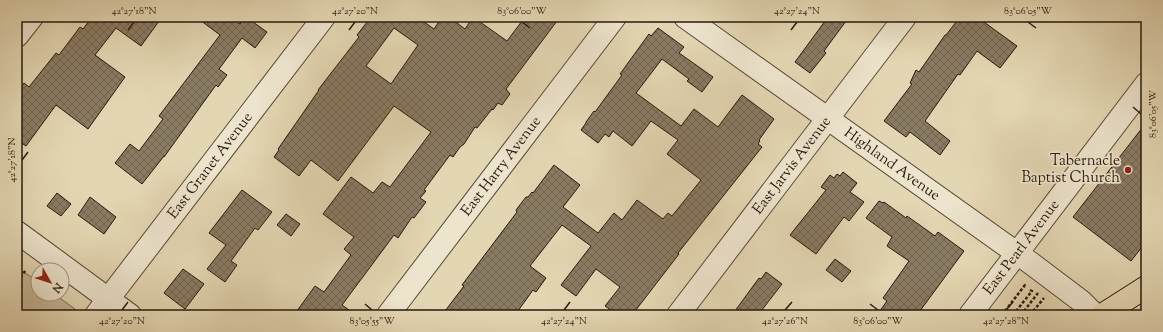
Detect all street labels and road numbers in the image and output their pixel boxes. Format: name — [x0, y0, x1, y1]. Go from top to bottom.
street label: East Granet Avenue — [163, 108, 258, 223]
street label: East Harry Avenue — [456, 112, 546, 221]
street label: East Jarvis Avenue — [748, 112, 836, 219]
street label: Highland Avenue — [839, 123, 944, 206]
street label: East Pearl Avenue — [978, 195, 1065, 299]

